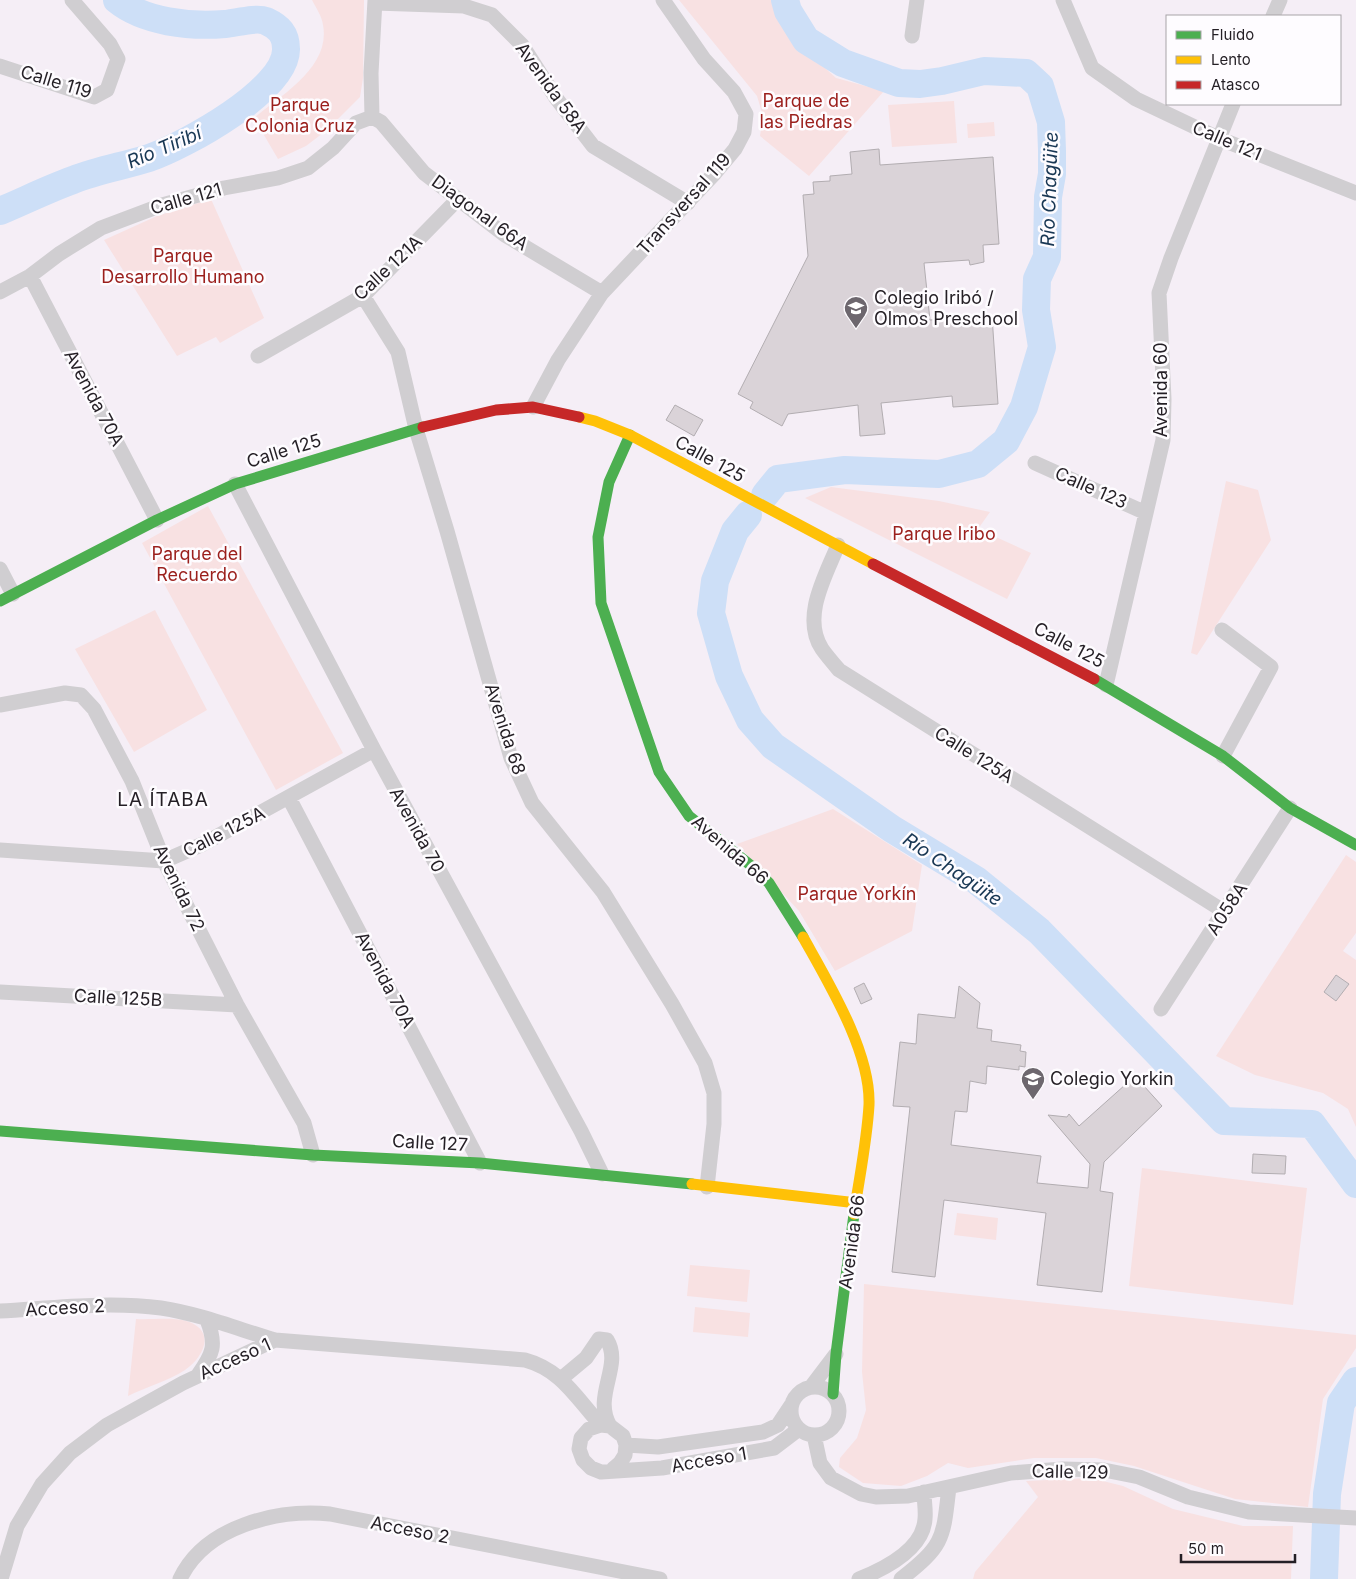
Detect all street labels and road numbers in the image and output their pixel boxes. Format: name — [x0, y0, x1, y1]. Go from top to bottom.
street label: Avenida 58A — [511, 38, 591, 137]
street label: Calle 119 — [18, 61, 94, 102]
street label: Calle 121 — [1189, 117, 1265, 164]
street label: Transversal 119 — [632, 149, 735, 259]
street label: Diagonal 66A — [428, 171, 533, 255]
street label: Calle 121 — [148, 178, 224, 219]
street label: Calle 121A — [349, 231, 426, 304]
street label: Avenida 60 — [1150, 342, 1171, 438]
street label: Avenida 70A — [60, 346, 129, 450]
street label: Calle 125 — [244, 429, 324, 472]
street label: Calle 125 — [672, 431, 749, 486]
street label: Calle 123 — [1052, 462, 1131, 513]
street label: Calle 125 — [1030, 617, 1108, 672]
street label: Avenida 68 — [481, 680, 530, 777]
street label: Calle 125A — [931, 722, 1018, 787]
street label: Avenida 70 — [385, 784, 449, 876]
street label: Calle 125A — [179, 802, 268, 861]
street label: Avenida 66 — [688, 811, 773, 889]
street label: Avenida 72 — [149, 841, 209, 935]
street label: A058A — [1202, 879, 1251, 939]
street label: Avenida 70A — [351, 928, 420, 1032]
street label: Calle 125B — [73, 985, 163, 1010]
street label: Calle 127 — [392, 1130, 469, 1155]
street label: Avenida 66 — [834, 1193, 869, 1290]
street label: Acceso 2 — [25, 1295, 105, 1320]
street label: Acceso 1 — [196, 1333, 274, 1384]
street label: Acceso 1 — [670, 1443, 748, 1476]
street label: Calle 129 — [1031, 1460, 1109, 1483]
street label: Acceso 2 — [369, 1512, 451, 1547]

